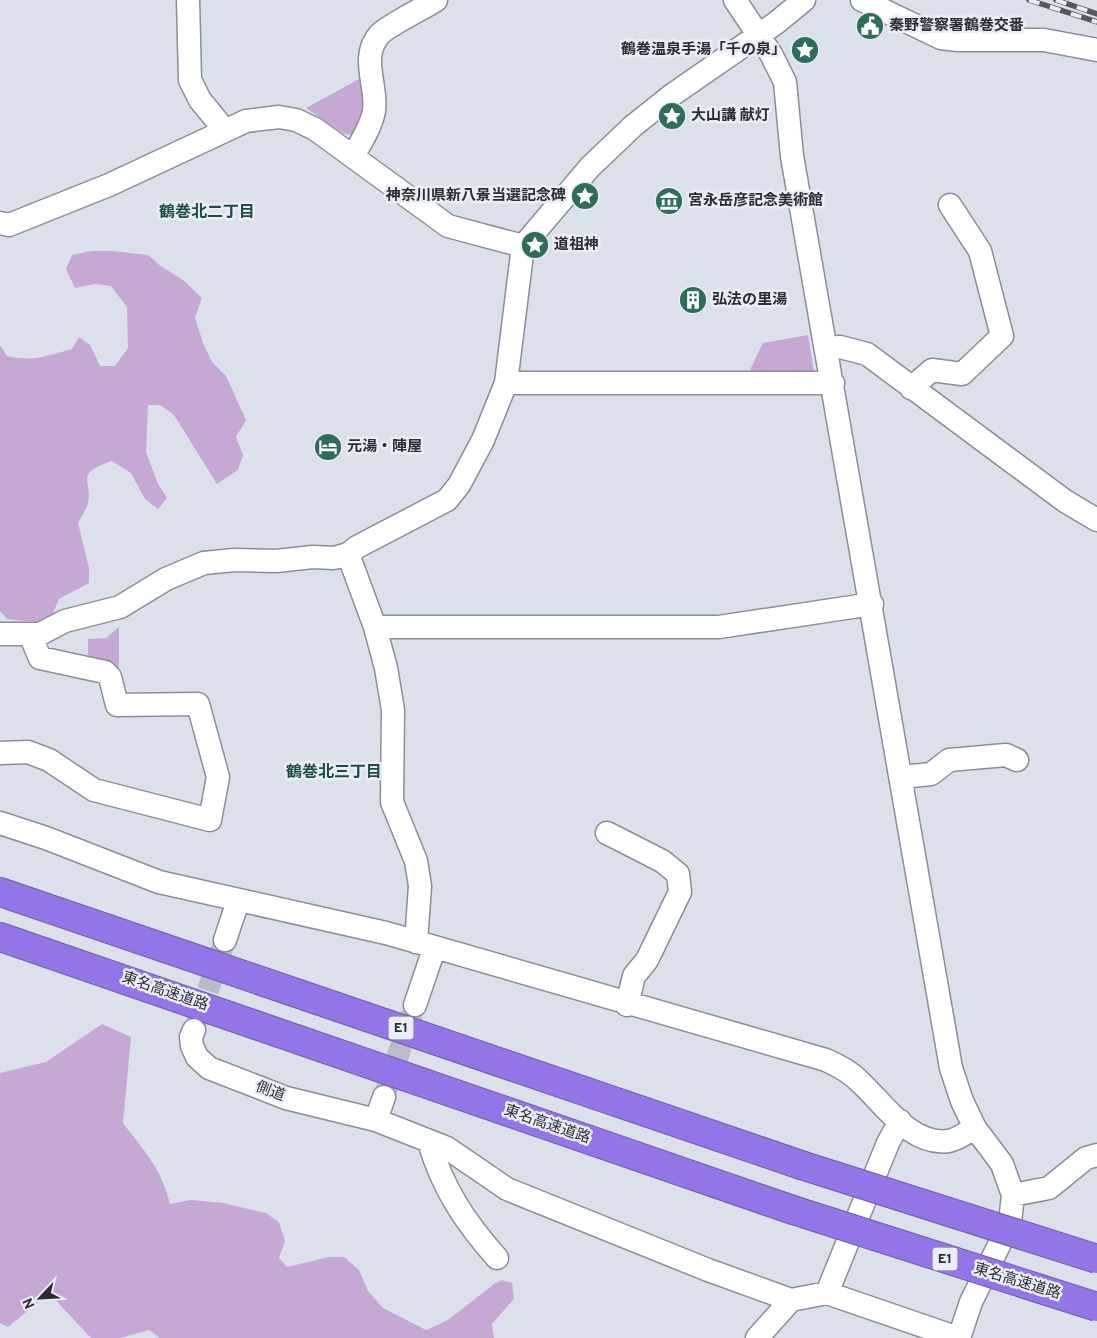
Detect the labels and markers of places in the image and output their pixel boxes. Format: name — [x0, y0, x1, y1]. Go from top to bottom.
public building icon: 秦野警察署鶴巻交番 — [855, 11, 885, 41]
place label: 秦野警察署鶴巻交番 — [889, 17, 1024, 36]
place icon: 鶴巻温泉手湯「千の泉」 — [790, 35, 820, 65]
place label: 鶴巻温泉手湯「千の泉」 — [621, 41, 786, 60]
place icon: 大山講 献灯 — [657, 101, 687, 131]
place label: 大山講 献灯 — [691, 107, 770, 126]
place icon: 神奈川県新八景当選記念碑 — [570, 181, 600, 211]
place label: 神奈川県新八景当選記念碑 — [385, 186, 566, 206]
museum icon: 宮永岳彦記念美術館 — [654, 186, 684, 216]
place label: 宮永岳彦記念美術館 — [688, 192, 823, 211]
place icon: 道祖神 — [520, 230, 550, 260]
place label: 道祖神 — [554, 235, 599, 255]
building icon: 弘法の里湯 — [678, 285, 708, 315]
place label: 弘法の里湯 — [712, 291, 787, 310]
hotel icon: 元湯・陣屋 — [313, 432, 343, 462]
place label: 元湯・陣屋 — [347, 438, 422, 457]

